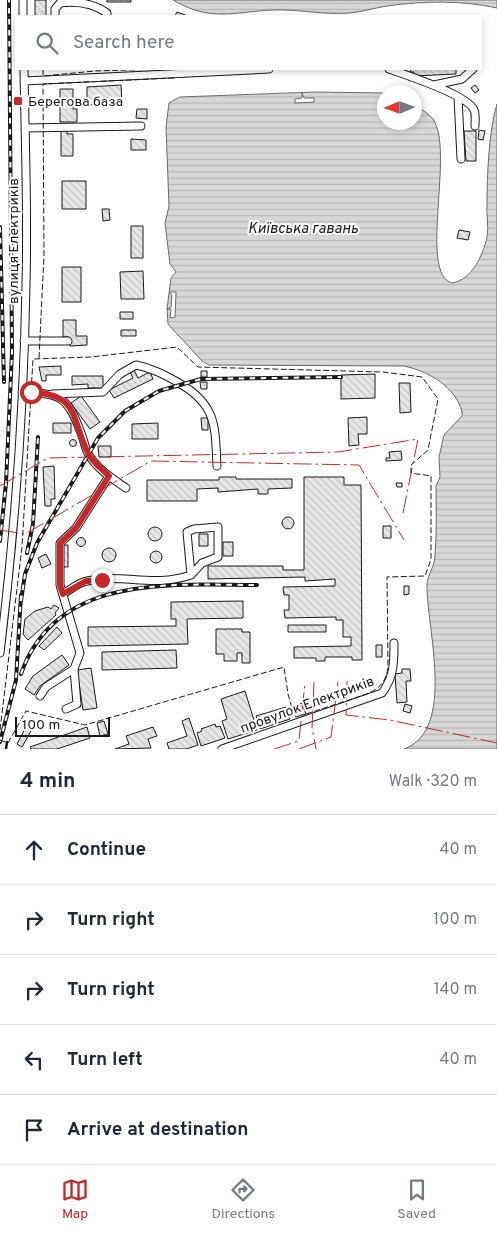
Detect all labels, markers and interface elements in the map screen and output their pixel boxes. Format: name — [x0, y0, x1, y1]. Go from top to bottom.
search box — [15, 15, 482, 70]
icon: search — [33, 29, 61, 57]
text: Search here — [73, 31, 175, 55]
north arrow — [377, 85, 422, 130]
place label: Берегова база — [28, 94, 123, 111]
marker: Берегова база — [12, 95, 24, 107]
street label: вулиця Електриків — [6, 178, 23, 304]
water label: Київська гавань — [248, 220, 359, 239]
route start — [20, 381, 43, 404]
route end — [91, 569, 114, 592]
street label: провулок Електриків — [238, 673, 377, 738]
scale bar — [15, 714, 110, 737]
text: 100 m — [22, 717, 60, 734]
text: 4 min — [20, 768, 76, 795]
text: Walk · 320 m — [389, 772, 477, 792]
icon: ahead — [20, 836, 48, 864]
text: Continue — [67, 838, 146, 862]
text: 40 m — [439, 840, 477, 860]
icon: right — [20, 906, 48, 934]
text: Turn right — [67, 908, 155, 932]
text: 100 m — [433, 910, 477, 930]
icon: right — [20, 976, 48, 1004]
text: Turn right — [67, 978, 155, 1002]
text: 140 m — [434, 980, 477, 1000]
icon: left — [20, 1046, 48, 1074]
text: Turn left — [67, 1048, 143, 1072]
text: 40 m — [439, 1050, 477, 1070]
icon: arrive — [20, 1116, 48, 1144]
text: Arrive at destination — [67, 1118, 248, 1142]
tab: Map — [61, 1176, 89, 1223]
tab: Directions — [211, 1176, 275, 1223]
tab: Saved — [397, 1176, 436, 1223]

